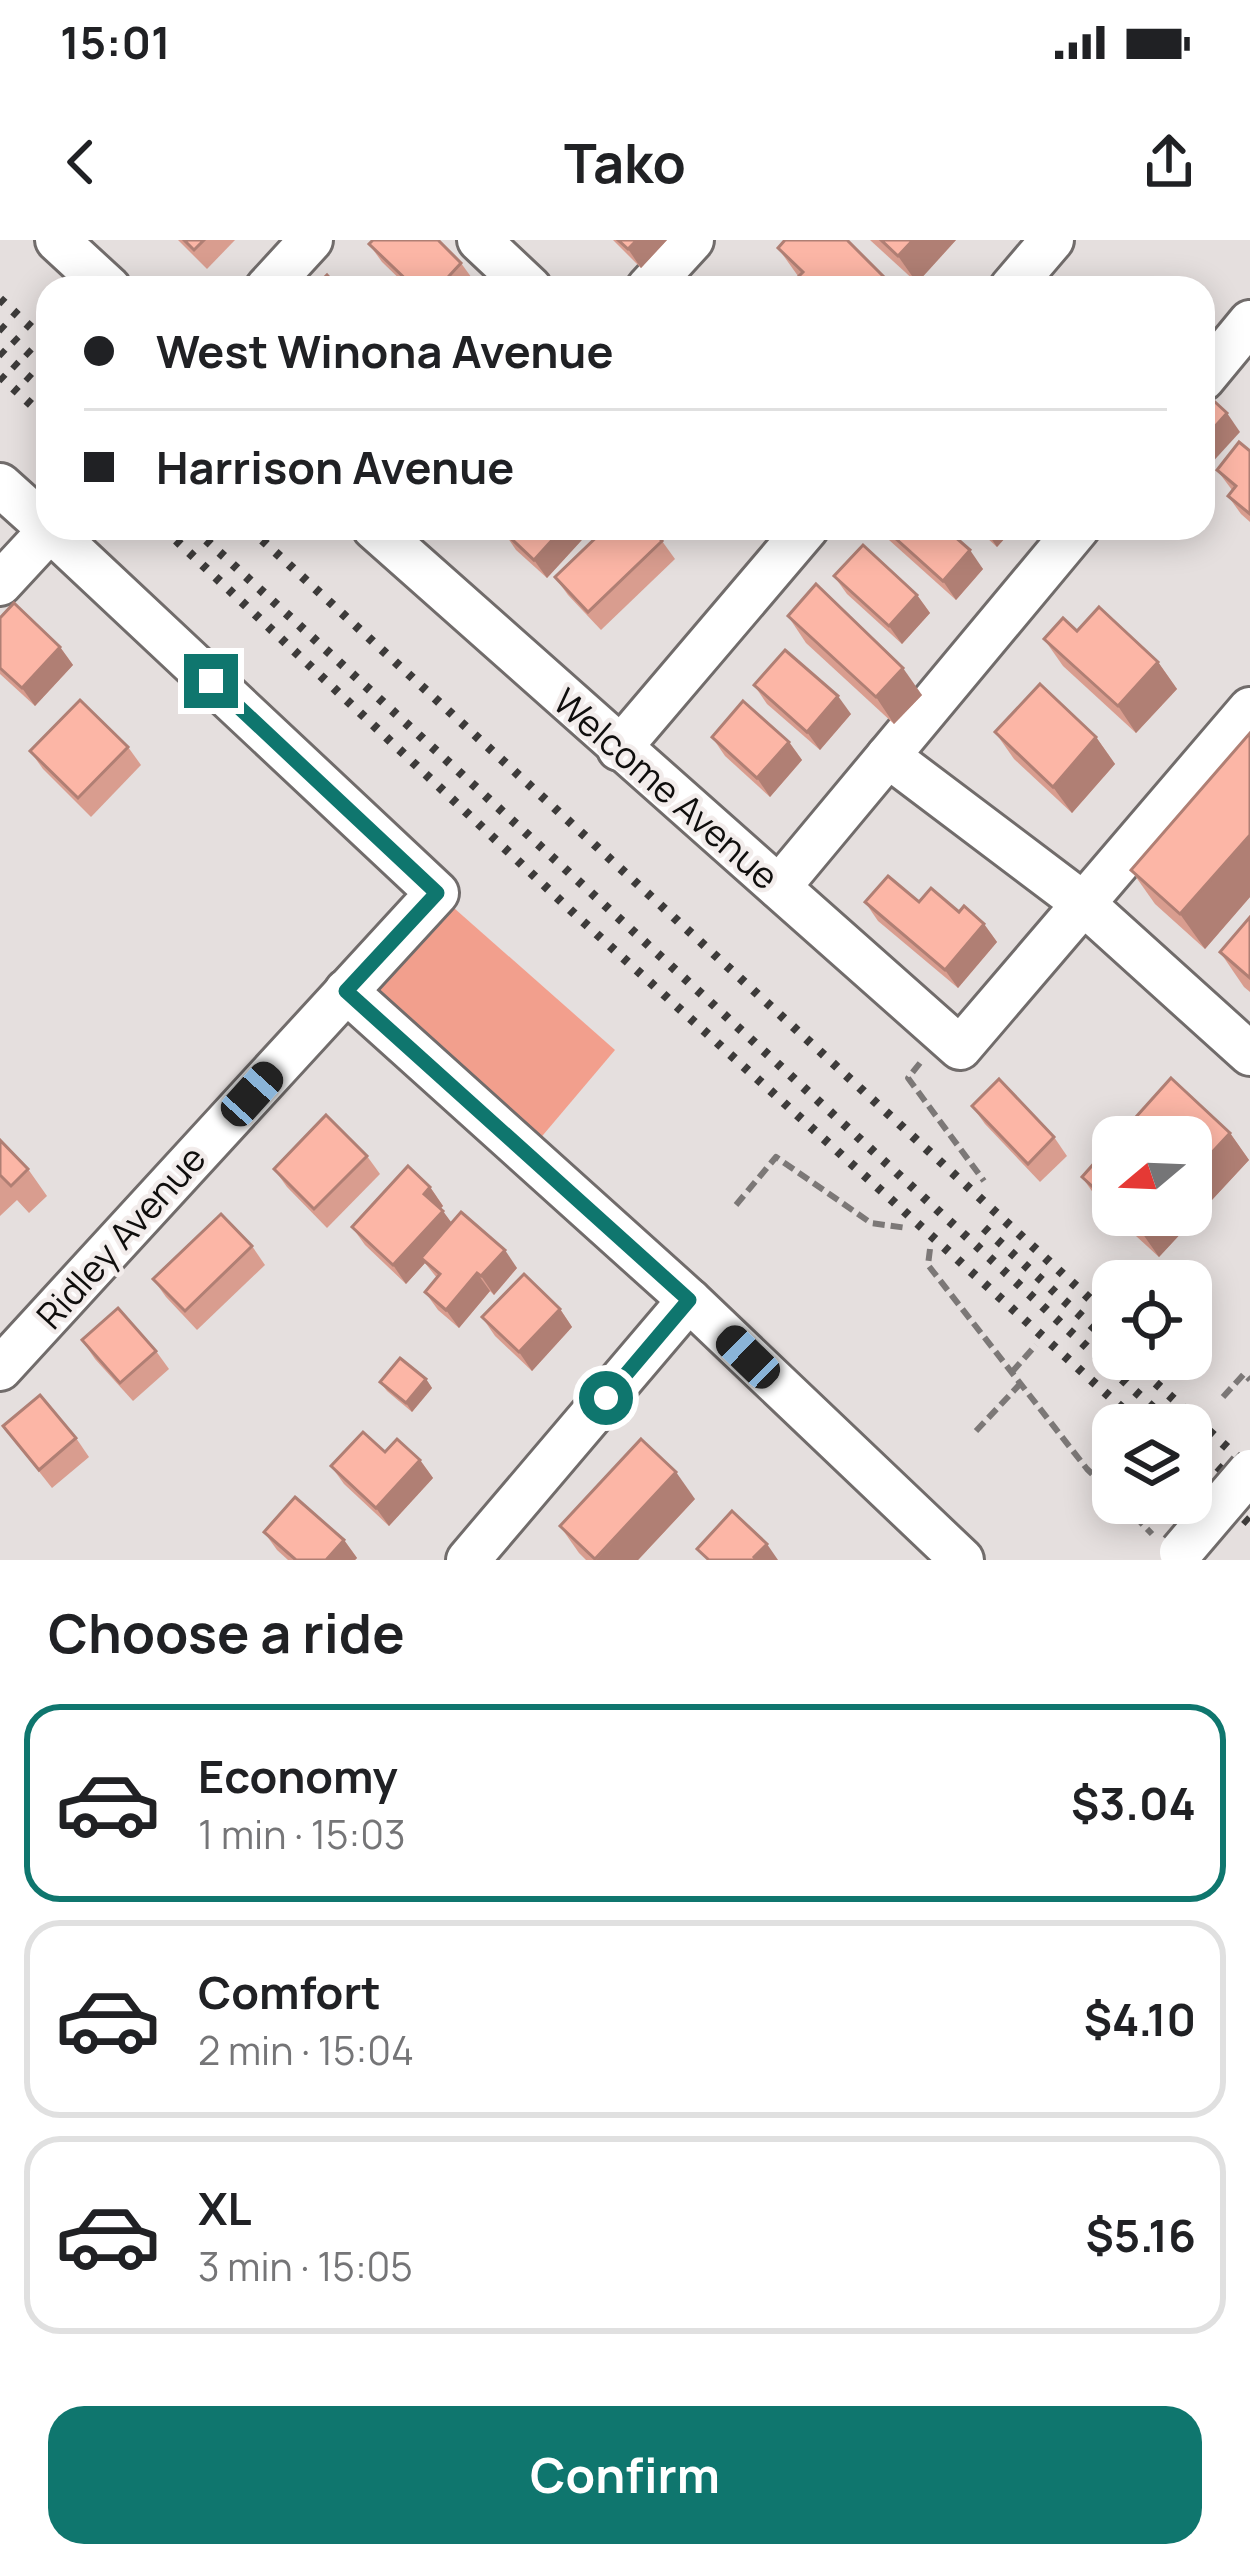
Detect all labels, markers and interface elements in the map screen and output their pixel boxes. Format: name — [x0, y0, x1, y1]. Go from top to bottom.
text: 15:01 — [60, 11, 171, 73]
text: Tako — [564, 125, 686, 199]
icon: back — [48, 129, 114, 195]
icon: share — [1136, 129, 1202, 195]
text: West Winona Avenue — [156, 320, 614, 382]
text: Harrison Avenue — [156, 436, 514, 498]
route end — [184, 654, 238, 708]
street label: Welcome Avenue — [543, 677, 789, 900]
car — [215, 1055, 289, 1133]
north arrow — [1092, 1116, 1212, 1236]
map controls — [1092, 1116, 1212, 1524]
street label: Ridley Avenue — [25, 1134, 216, 1339]
button: locate — [1092, 1260, 1212, 1380]
car — [710, 1319, 786, 1395]
route start — [579, 1371, 633, 1425]
button: layers — [1092, 1404, 1212, 1524]
text: Choose a ride — [48, 1595, 405, 1669]
text: Economy — [198, 1745, 398, 1807]
icon: car — [54, 1749, 162, 1857]
text: $3.04 — [1071, 1772, 1196, 1834]
text: 1 min · 15:03 — [198, 1807, 406, 1861]
text: Comfort — [198, 1961, 381, 2023]
icon: car — [54, 1965, 162, 2073]
text: $4.10 — [1084, 1988, 1196, 2050]
text: 2 min · 15:04 — [198, 2023, 414, 2077]
text: XL — [198, 2177, 252, 2239]
icon: car — [54, 2181, 162, 2289]
text: $5.16 — [1085, 2204, 1196, 2266]
text: 3 min · 15:05 — [198, 2239, 413, 2293]
button: Confirm — [48, 2406, 1202, 2544]

